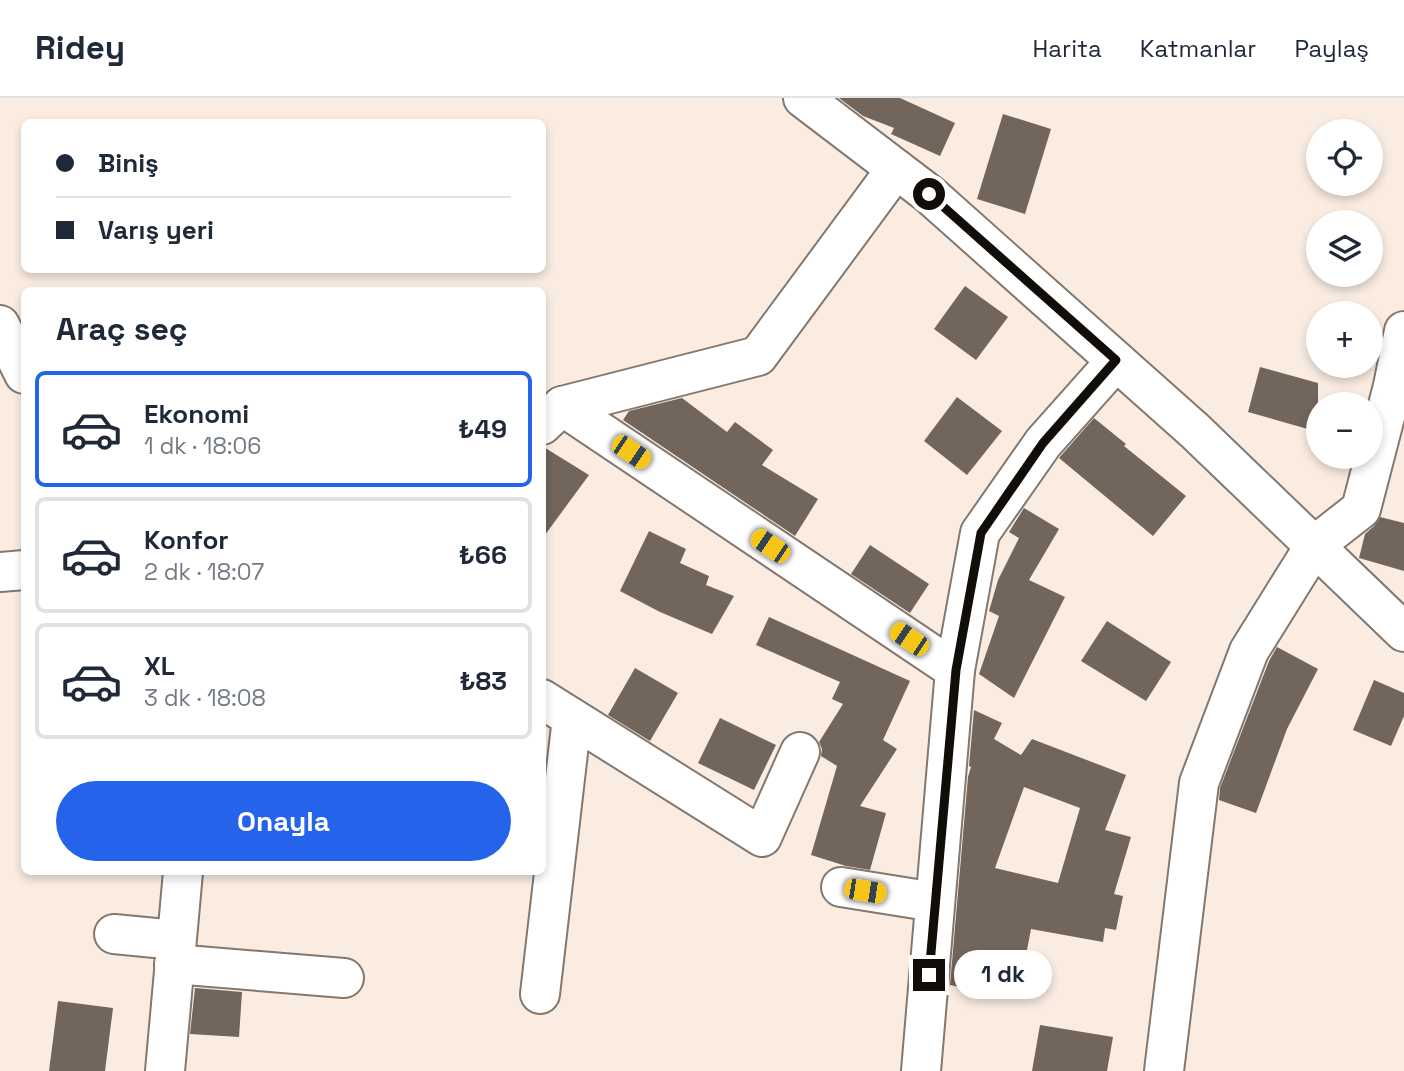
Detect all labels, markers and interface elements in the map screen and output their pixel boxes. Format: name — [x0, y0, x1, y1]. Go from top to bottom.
text: Ridey — [35, 27, 125, 69]
text: Harita — [1033, 33, 1102, 64]
text: Katmanlar — [1140, 33, 1256, 64]
text: Paylaş — [1294, 33, 1369, 64]
map controls — [1306, 119, 1383, 469]
button: locate — [1306, 119, 1383, 196]
text: Biniş — [98, 146, 159, 180]
route start — [913, 178, 945, 210]
button: layers — [1306, 210, 1383, 287]
text: Varış yeri — [98, 213, 214, 247]
button: + — [1306, 301, 1383, 378]
text: Araç seç — [56, 309, 188, 349]
button: − — [1306, 392, 1383, 469]
text: Ekonomi — [144, 397, 249, 431]
icon: car — [60, 398, 123, 461]
text: ₺49 — [458, 412, 507, 446]
text: 1 dk · 18:06 — [144, 431, 261, 461]
car — [608, 432, 655, 472]
text: Konfor — [144, 523, 229, 557]
icon: car — [60, 524, 123, 587]
car — [747, 526, 794, 566]
text: ₺66 — [459, 538, 507, 572]
text: 2 dk · 18:07 — [144, 557, 264, 587]
car — [886, 619, 933, 659]
text: XL — [144, 649, 175, 683]
icon: car — [60, 650, 123, 713]
text: ₺83 — [460, 664, 507, 698]
text: 3 dk · 18:08 — [144, 683, 266, 713]
button: Onayla — [56, 781, 511, 861]
car — [843, 877, 888, 905]
callout: 1 dk — [954, 950, 1052, 1000]
route end — [913, 959, 945, 991]
text: 1 dk — [981, 959, 1025, 989]

